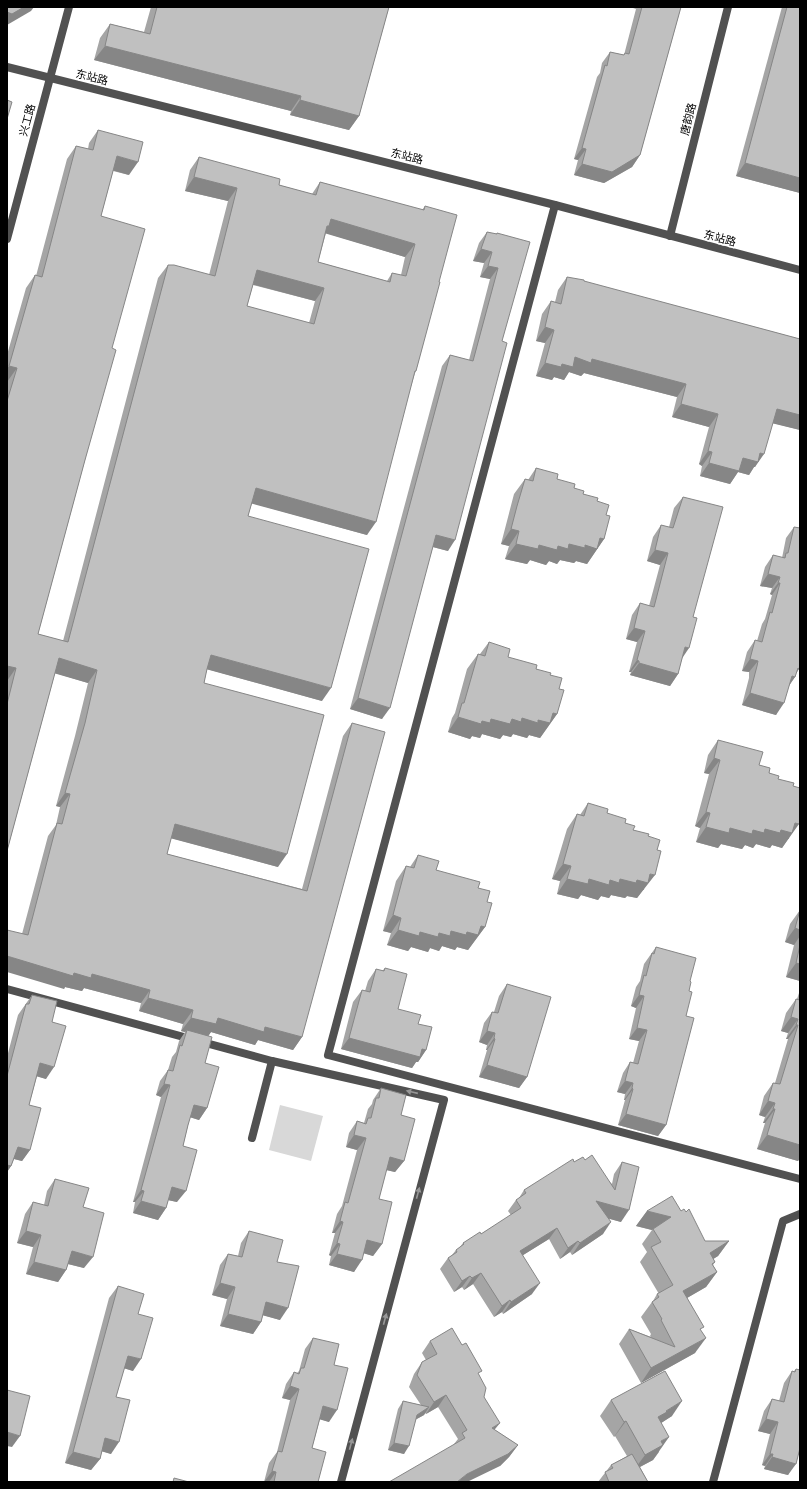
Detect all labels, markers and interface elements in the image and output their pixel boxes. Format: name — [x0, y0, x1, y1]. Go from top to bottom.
street label: 东站路 — [74, 67, 109, 88]
street label: 唐韵路 — [678, 102, 699, 137]
street label: 兴工路 — [17, 103, 38, 138]
street label: 东站路 — [389, 146, 424, 167]
street label: 东站路 — [702, 228, 737, 249]
one-way arrow — [405, 1089, 418, 1095]
one-way arrow — [416, 1187, 422, 1200]
one-way arrow — [382, 1313, 388, 1325]
one-way arrow — [348, 1438, 354, 1450]

